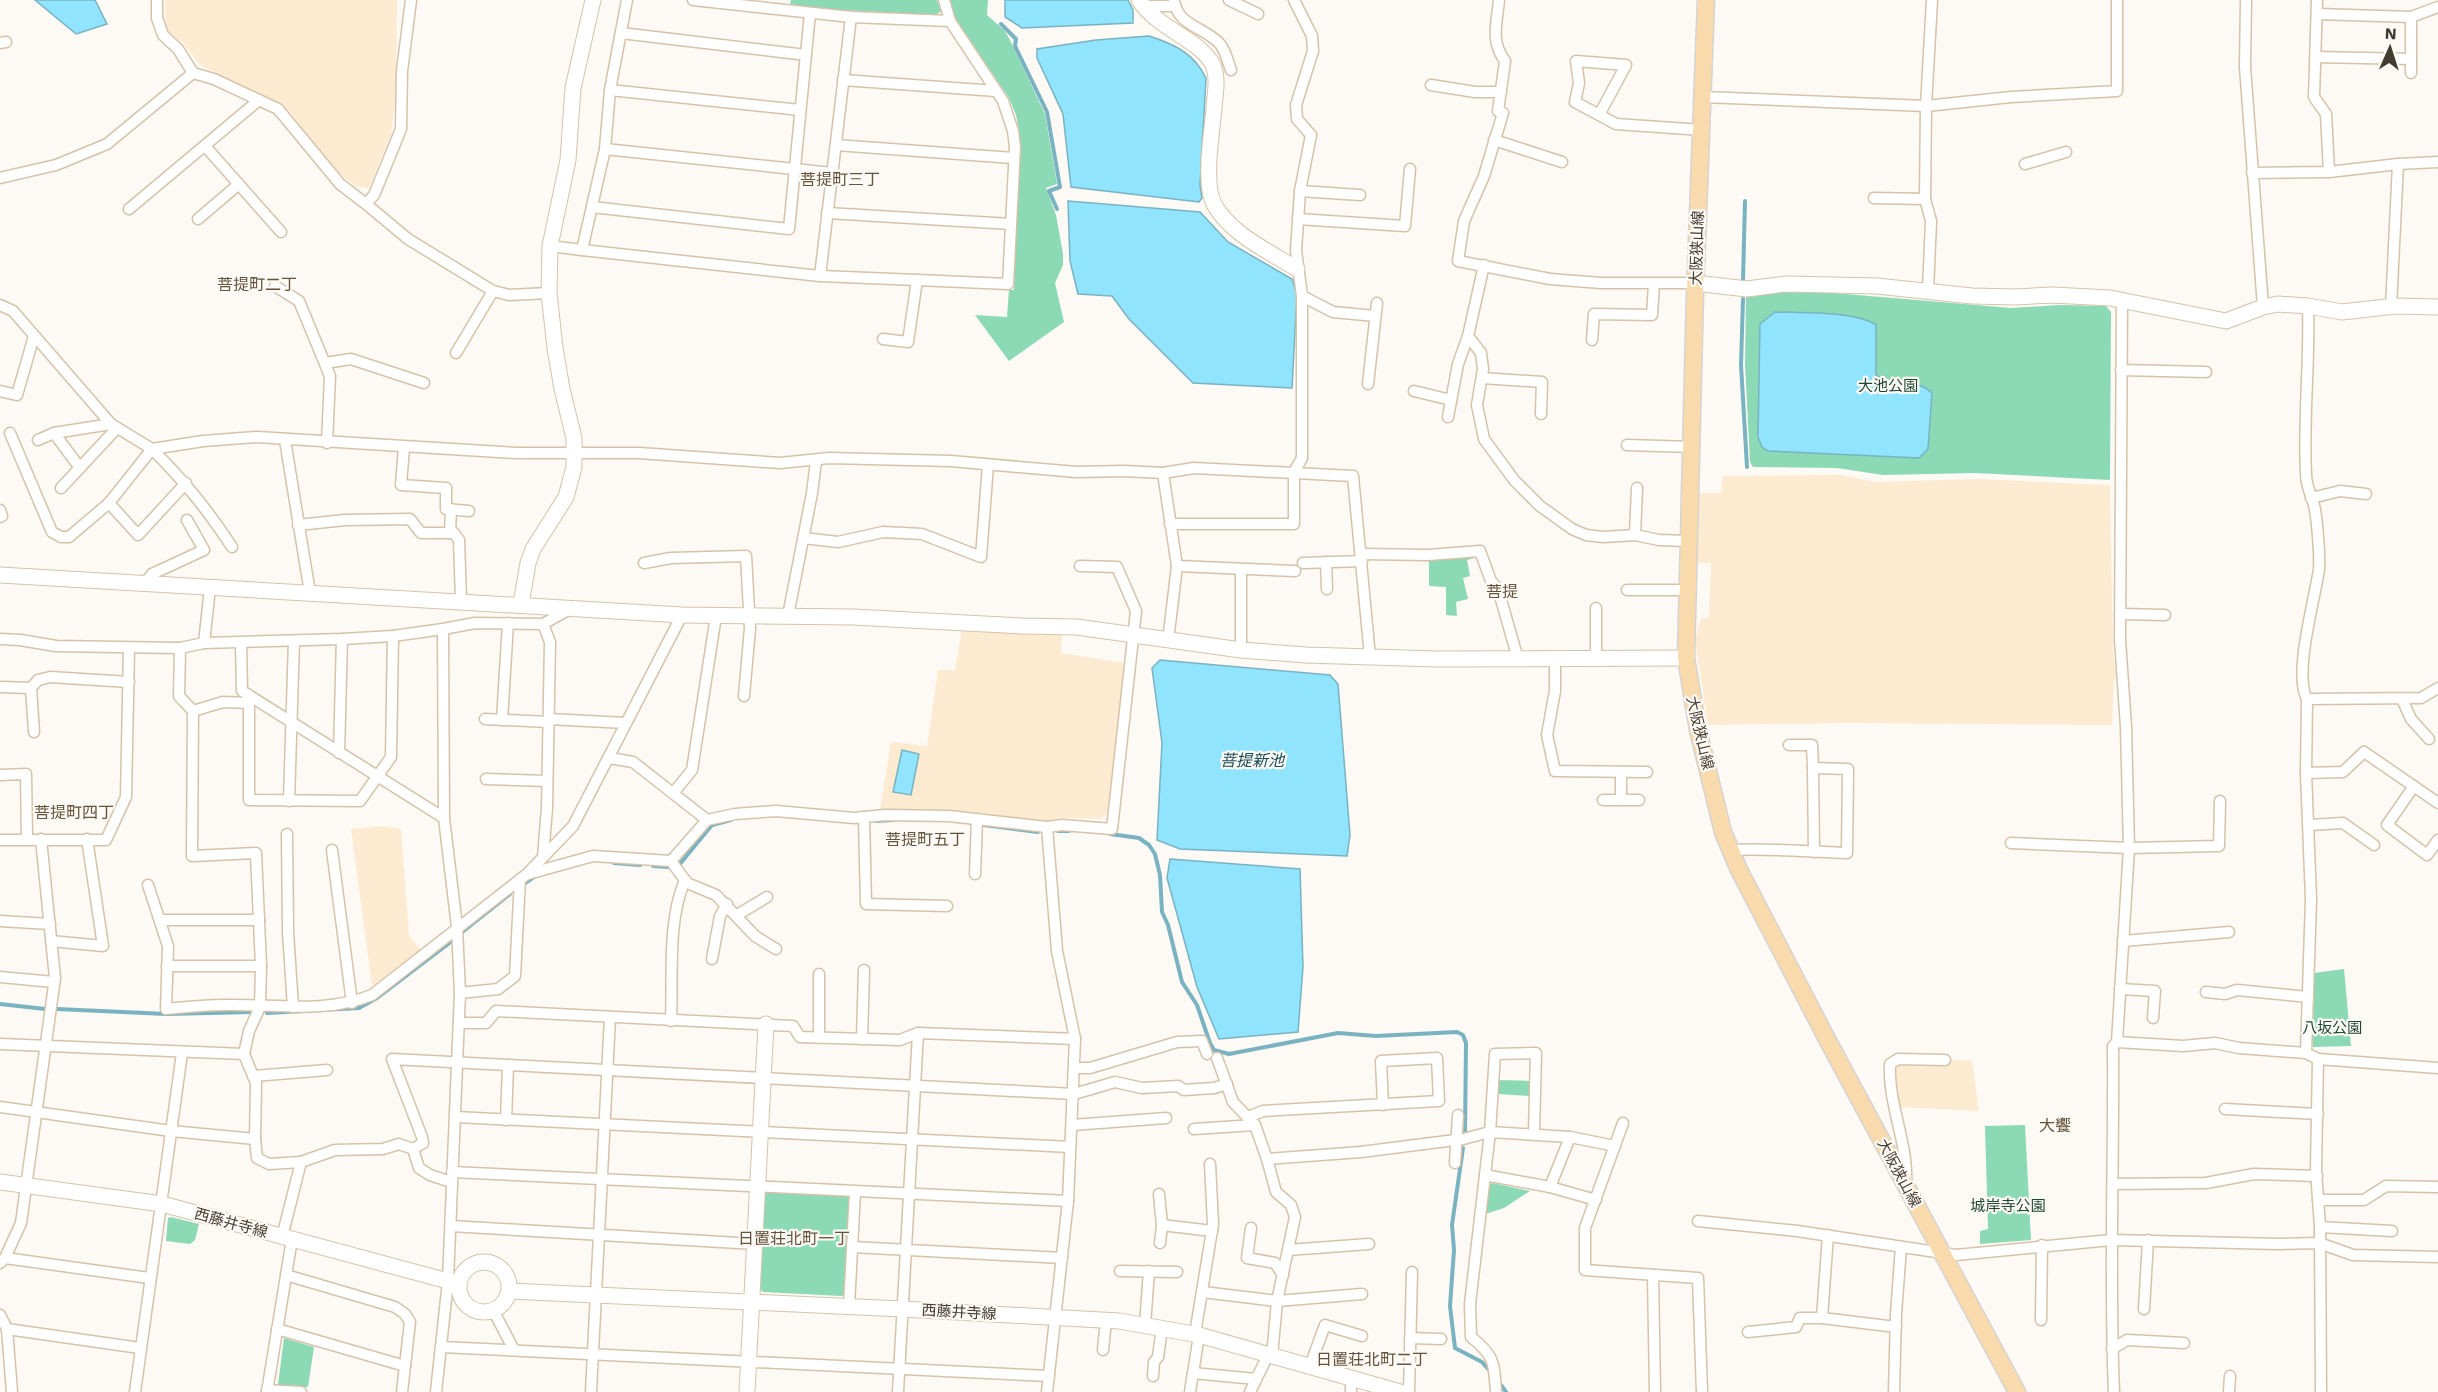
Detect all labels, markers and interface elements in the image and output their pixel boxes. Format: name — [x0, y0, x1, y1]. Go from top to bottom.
north arrow — [2360, 18, 2420, 78]
text: N — [2384, 24, 2397, 43]
district label: 菩提町三丁 — [800, 170, 880, 189]
street label: 大阪狭山線 — [1687, 210, 1707, 286]
district label: 菩提町二丁 — [217, 275, 297, 294]
park label: 大池公園 — [1858, 377, 1918, 395]
district label: 菩提 — [1486, 582, 1518, 601]
street label: 大阪狭山線 — [1683, 694, 1717, 772]
water label: 菩提新池 — [1220, 751, 1286, 770]
district label: 菩提町四丁 — [34, 803, 114, 822]
district label: 菩提町五丁 — [885, 830, 965, 849]
park label: 八坂公園 — [2302, 1019, 2362, 1037]
district label: 大饗 — [2039, 1116, 2071, 1135]
street label: 大阪狭山線 — [1873, 1136, 1925, 1210]
park label: 城岸寺公園 — [1970, 1197, 2046, 1215]
street label: 西藤井寺線 — [192, 1205, 270, 1241]
district label: 日置荘北町一丁 — [738, 1229, 850, 1248]
street label: 西藤井寺線 — [921, 1301, 997, 1323]
district label: 日置荘北町二丁 — [1316, 1350, 1428, 1369]

